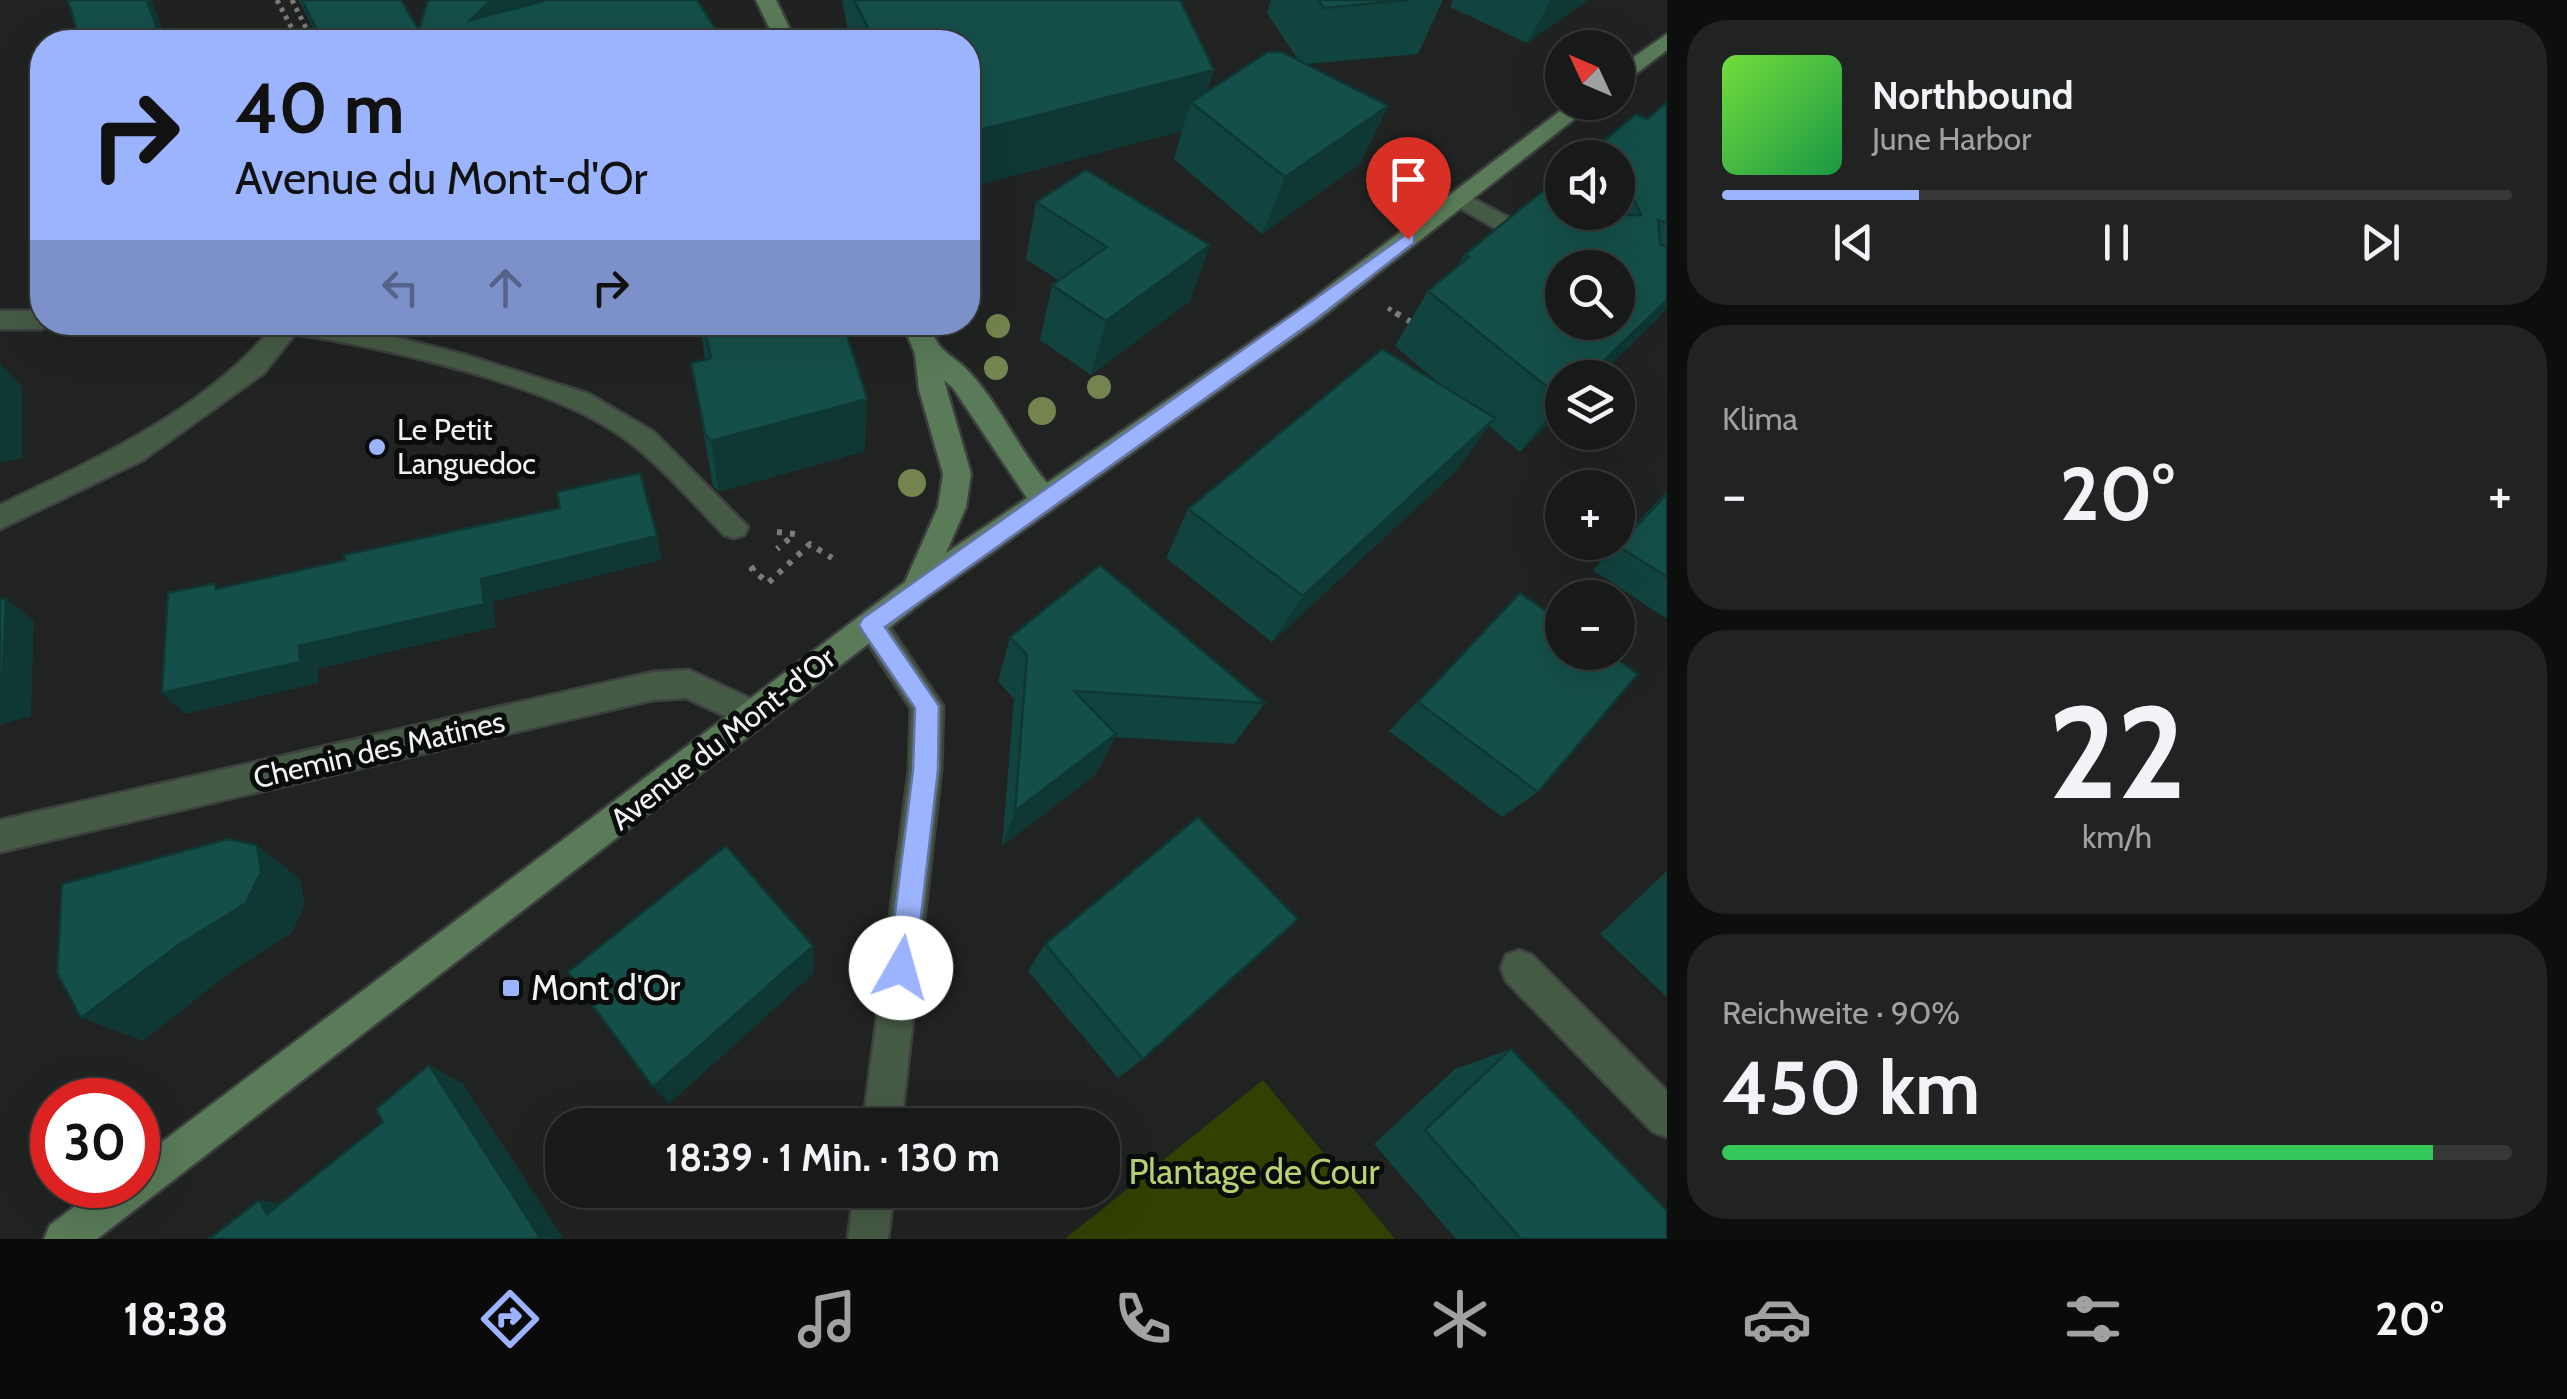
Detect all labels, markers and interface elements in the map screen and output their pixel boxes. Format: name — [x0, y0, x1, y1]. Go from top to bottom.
north arrow — [1545, 30, 1635, 120]
map controls — [1545, 30, 1635, 670]
text: 40 m — [235, 65, 404, 151]
icon: right — [70, 70, 200, 200]
text: Northbound — [1872, 72, 2074, 119]
text: June Harbor — [1872, 119, 2031, 158]
pin — [1366, 137, 1451, 240]
button: sound — [1545, 140, 1635, 230]
text: Avenue du Mont-d'Or — [235, 151, 648, 205]
icon: arrive — [1381, 152, 1436, 207]
icon: previous — [1826, 215, 1881, 270]
icon: pause — [2089, 215, 2144, 270]
icon: next — [2353, 215, 2408, 270]
button: search — [1545, 250, 1635, 340]
icon: left — [373, 260, 428, 315]
icon: ahead — [478, 260, 533, 315]
icon: right — [583, 260, 638, 315]
button: layers — [1545, 360, 1635, 450]
text: Klima — [1722, 399, 1798, 438]
place label: Le Petit Languedoc — [397, 411, 536, 482]
marker: Le Petit Languedoc — [366, 436, 388, 458]
text: 20° — [2060, 448, 2174, 539]
text: − — [1722, 461, 1746, 528]
text: + — [2488, 461, 2512, 528]
button: + — [1545, 470, 1635, 560]
button: − — [1545, 580, 1635, 670]
street label: Avenue du Mont-d'Or — [603, 639, 843, 838]
text: 22 — [2048, 673, 2186, 831]
street label: Chemin des Matines — [250, 703, 508, 796]
text: km/h — [2082, 817, 2152, 856]
position arrow — [849, 916, 953, 1020]
place label: Mont d'Or — [531, 966, 680, 1009]
marker: Mont d'Or — [500, 977, 522, 999]
text: Reichweite · 90% — [1722, 993, 1960, 1032]
text: 450 km — [1722, 1042, 1980, 1133]
speed limit sign: 30 — [30, 1078, 160, 1208]
text: 18:39 · 1 Min. · 130 m — [665, 1134, 1000, 1181]
park label: Plantage de Cour — [1129, 1150, 1379, 1193]
icon: directions — [475, 1284, 545, 1354]
icon: music — [792, 1284, 862, 1354]
icon: phone — [1108, 1284, 1178, 1354]
icon: climate — [1425, 1284, 1495, 1354]
icon: car — [1742, 1284, 1812, 1354]
icon: filters — [2058, 1284, 2128, 1354]
text: 18:38 — [123, 1292, 229, 1346]
text: 20° — [2375, 1292, 2444, 1346]

